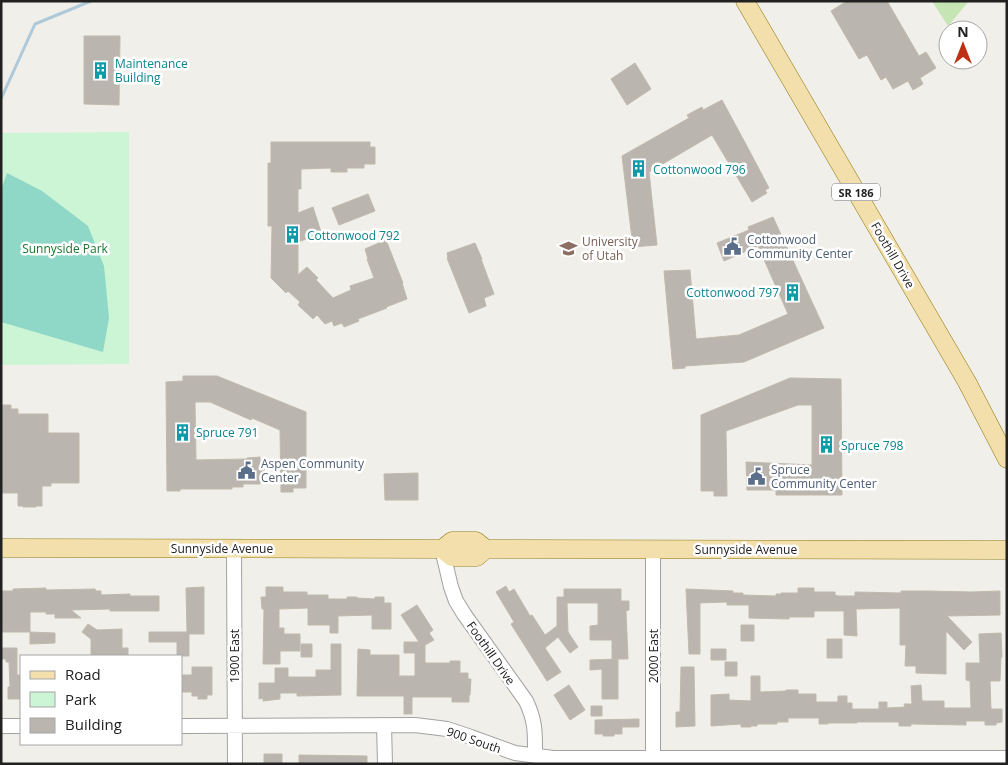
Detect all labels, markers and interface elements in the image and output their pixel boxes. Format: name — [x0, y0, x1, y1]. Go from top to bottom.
north arrow — [938, 20, 988, 70]
text: N — [957, 22, 969, 41]
place label: Maintenance Building — [115, 55, 188, 86]
building icon: Maintenance Building — [91, 60, 111, 80]
building icon: Cottonwood 796 — [629, 159, 649, 179]
place label: Cottonwood 796 — [653, 161, 746, 178]
road number: SR 186 — [832, 183, 880, 200]
street label: Foothill Drive — [867, 219, 919, 291]
building icon: Cottonwood 792 — [283, 225, 303, 245]
place label: Cottonwood 792 — [307, 227, 400, 244]
place label: Cottonwood Community Center — [747, 231, 853, 262]
place label: University of Utah — [582, 233, 639, 264]
public building icon: Cottonwood Community Center — [723, 236, 743, 256]
school or university icon: University of Utah — [558, 238, 578, 258]
park label: Sunnyside Park — [22, 240, 109, 257]
building icon: Cottonwood 797 — [783, 282, 803, 302]
place label: Cottonwood 797 — [686, 284, 779, 301]
building icon: Spruce 791 — [172, 422, 192, 442]
place label: Spruce 791 — [196, 424, 258, 441]
building icon: Spruce 798 — [817, 435, 837, 455]
place label: Spruce 798 — [841, 437, 904, 454]
place label: Aspen Community Center — [261, 455, 365, 486]
public building icon: Aspen Community Center — [237, 460, 257, 480]
place label: Spruce Community Center — [771, 461, 877, 492]
public building icon: Spruce Community Center — [747, 466, 767, 486]
street label: Sunnyside Avenue — [171, 540, 273, 557]
street label: Sunnyside Avenue — [695, 541, 797, 558]
street label: Foothill Drive — [463, 618, 519, 688]
street label: 1900 East — [226, 629, 243, 683]
street label: 2000 East — [645, 629, 662, 683]
legend — [20, 655, 182, 745]
text: Road — [65, 664, 101, 684]
text: Park — [65, 689, 96, 709]
text: Building — [65, 714, 122, 734]
street label: 900 South — [445, 723, 503, 757]

